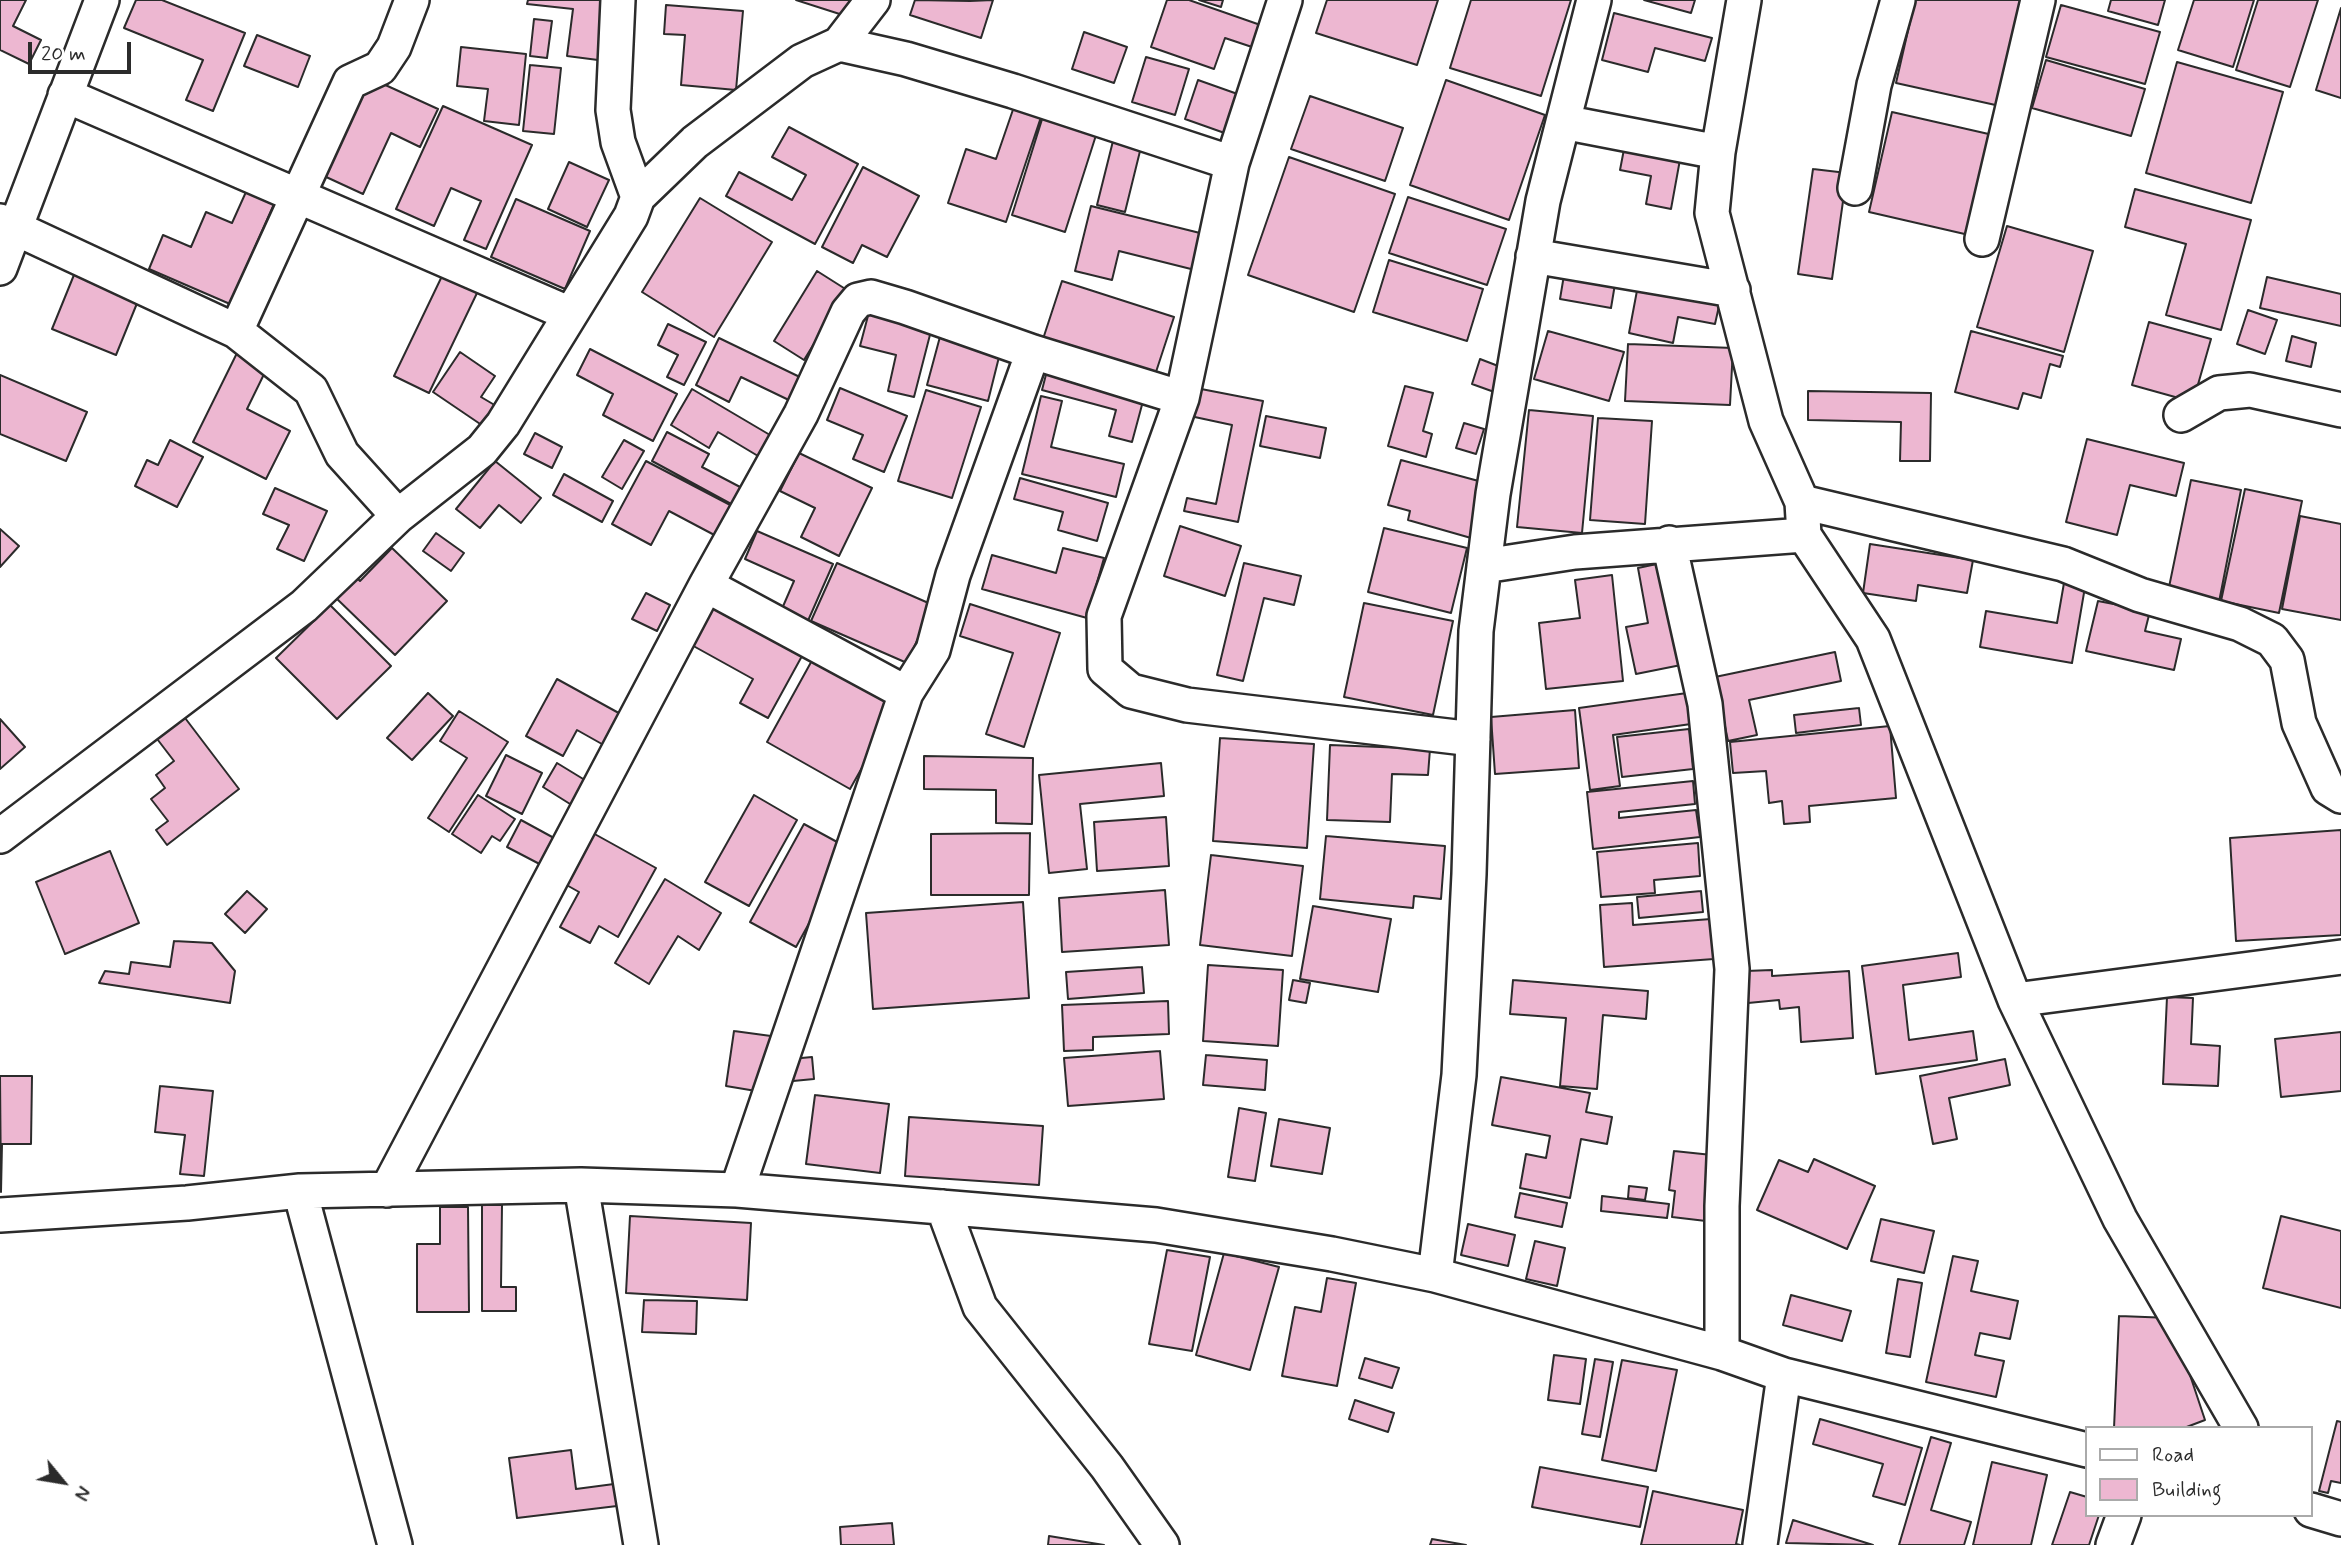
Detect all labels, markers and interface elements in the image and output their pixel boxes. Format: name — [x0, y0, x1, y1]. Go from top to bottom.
scale bar — [32, 28, 135, 72]
text: 20 m — [41, 40, 86, 68]
legend — [2086, 1426, 2313, 1517]
text: Road — [2152, 1441, 2194, 1469]
north arrow — [28, 1447, 98, 1517]
text: Building — [2152, 1476, 2222, 1504]
text: N — [68, 1481, 96, 1504]

